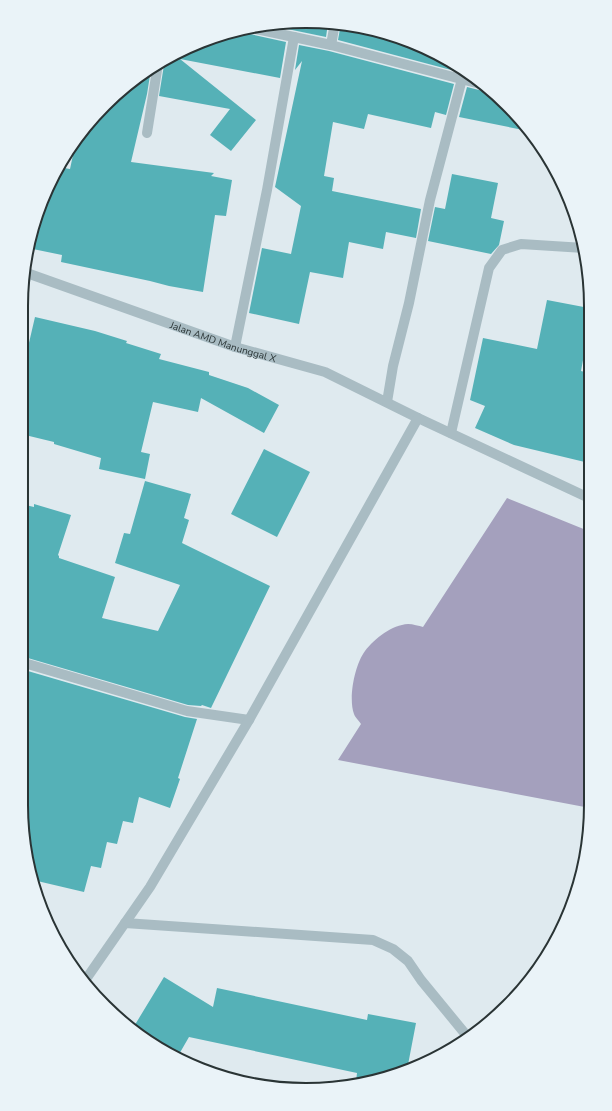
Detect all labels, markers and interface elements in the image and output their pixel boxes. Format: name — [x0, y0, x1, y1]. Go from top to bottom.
street label: Jalan AMD Manunggal X — [167, 318, 278, 366]

